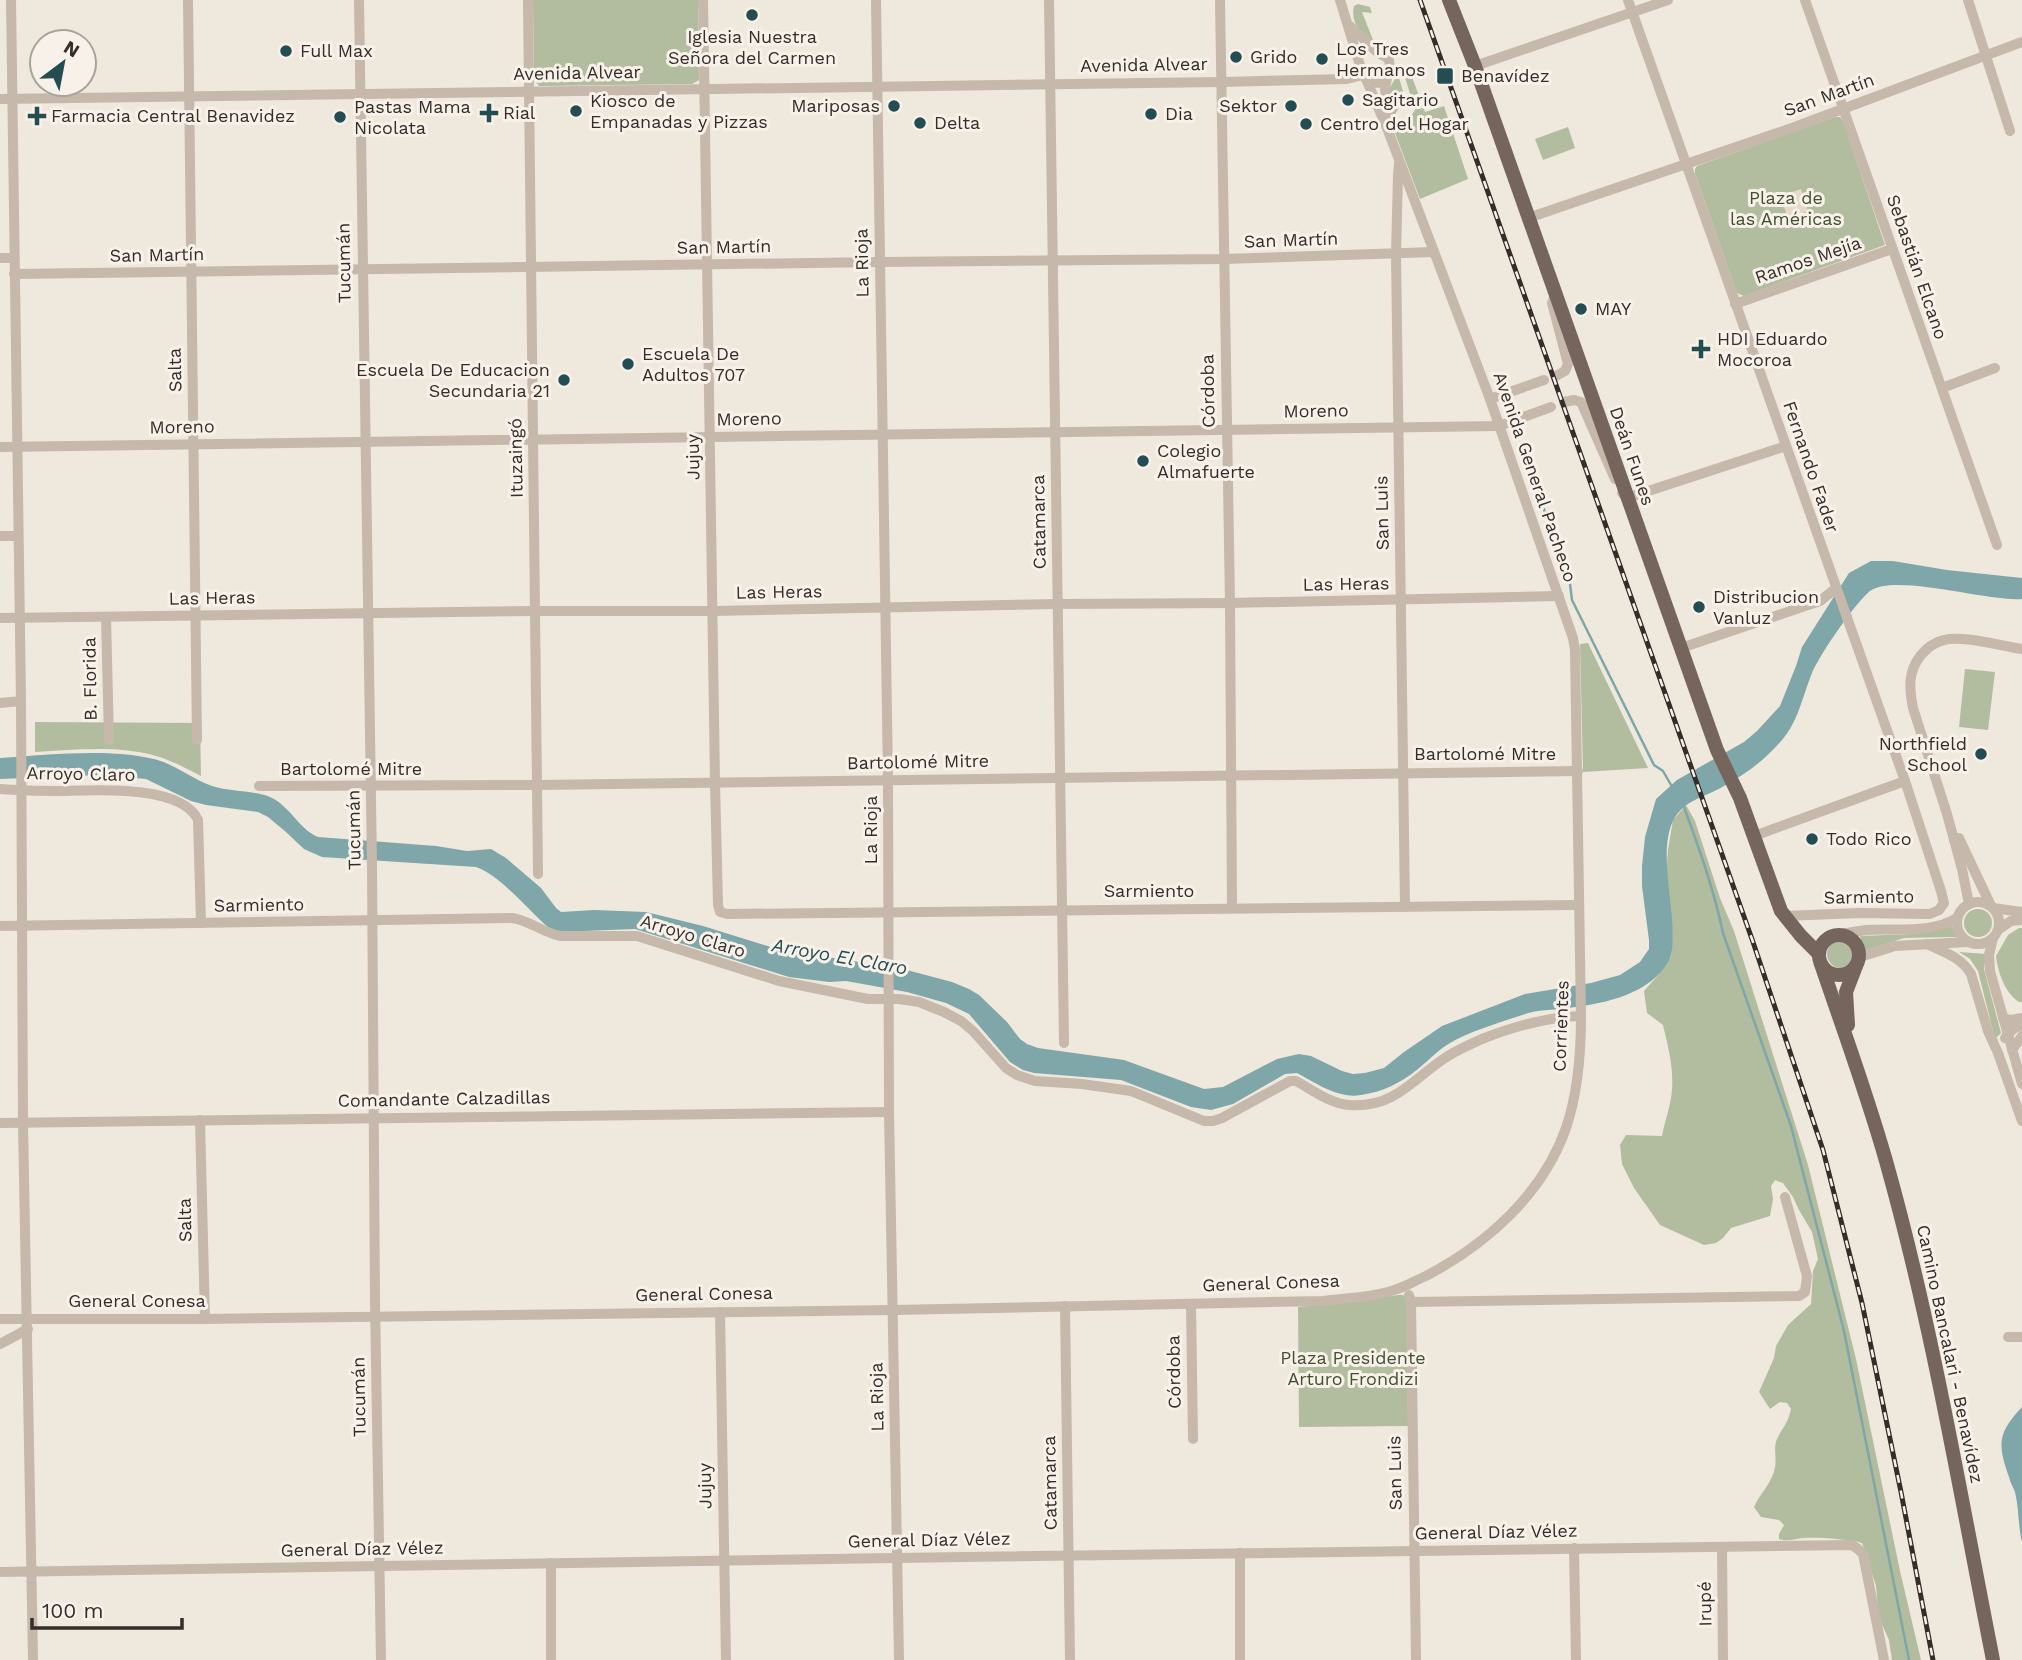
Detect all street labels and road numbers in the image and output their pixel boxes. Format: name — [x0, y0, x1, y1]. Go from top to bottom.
street label: Avenida Alvear — [1080, 53, 1208, 76]
street label: Avenida Alvear — [513, 61, 641, 84]
street label: San Martín — [1781, 68, 1877, 121]
street label: Sebastián Elcano — [1883, 192, 1952, 342]
street label: Tucumán — [332, 223, 355, 303]
street label: San Martín — [1243, 227, 1339, 252]
street label: La Rioja — [850, 228, 873, 298]
street label: Ramos Mejía — [1752, 232, 1864, 288]
street label: San Martín — [677, 235, 771, 258]
street label: San Martín — [110, 243, 204, 266]
street label: Salta — [164, 348, 185, 392]
street label: Córdoba — [1196, 354, 1219, 428]
street label: Avenida General Pacheco — [1490, 369, 1581, 585]
street label: Fernando Fader — [1779, 398, 1844, 535]
street label: Moreno — [1283, 399, 1349, 422]
street label: Deán Funes — [1606, 404, 1659, 508]
street label: Moreno — [716, 407, 782, 430]
street label: Moreno — [149, 415, 215, 438]
street label: Ituzaingó — [504, 418, 527, 498]
street label: Jujuy — [682, 433, 703, 480]
street label: Catamarca — [1027, 475, 1050, 569]
street label: San Luis — [1370, 475, 1393, 551]
street label: Las Heras — [1302, 572, 1390, 595]
street label: Las Heras — [735, 580, 823, 603]
street label: Las Heras — [168, 586, 256, 609]
street label: B. Florida — [78, 637, 101, 721]
street label: Bartolomé Mitre — [1414, 743, 1556, 764]
street label: Bartolomé Mitre — [847, 750, 989, 773]
street label: Bartolomé Mitre — [280, 758, 422, 779]
street label: Arroyo Claro — [26, 762, 136, 785]
street label: Tucumán — [342, 790, 365, 870]
street label: La Rioja — [860, 795, 881, 865]
street label: Sarmiento — [1104, 880, 1194, 901]
street label: Sarmiento — [1824, 885, 1914, 908]
street label: Sarmiento — [214, 893, 304, 916]
street label: Arroyo Claro — [638, 910, 748, 961]
street label: Corrientes — [1548, 980, 1573, 1072]
street label: Comandante Calzadillas — [337, 1086, 551, 1111]
street label: Salta — [174, 1198, 195, 1242]
street label: Camino Bancalari - Benavídez — [1913, 1223, 1988, 1485]
street label: General Conesa — [1202, 1270, 1340, 1295]
street label: General Conesa — [635, 1282, 773, 1305]
street label: General Conesa — [68, 1290, 206, 1311]
street label: Córdoba — [1162, 1335, 1185, 1409]
street label: Tucumán — [347, 1357, 370, 1437]
street label: La Rioja — [865, 1362, 888, 1432]
street label: San Luis — [1383, 1435, 1406, 1511]
street label: Catamarca — [1038, 1436, 1061, 1530]
street label: Jujuy — [694, 1462, 715, 1509]
street label: General Díaz Vélez — [1414, 1520, 1578, 1543]
street label: General Díaz Vélez — [847, 1528, 1011, 1551]
street label: General Díaz Vélez — [280, 1537, 444, 1560]
street label: Irupé — [1694, 1581, 1715, 1627]

